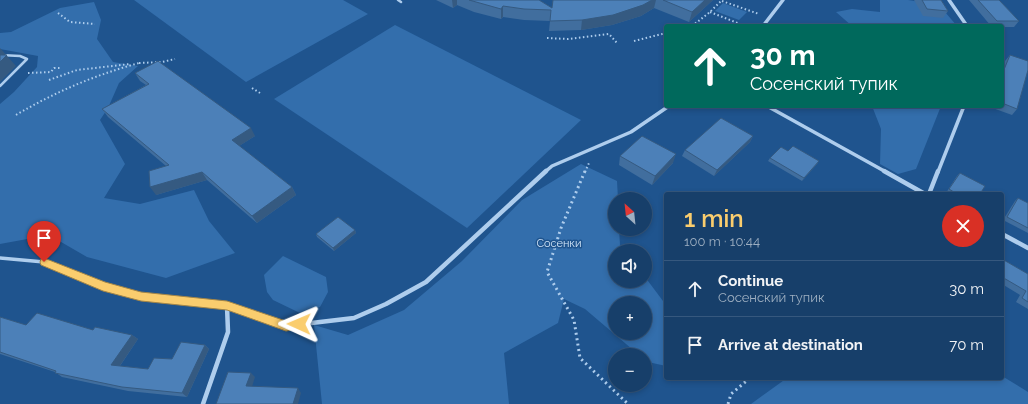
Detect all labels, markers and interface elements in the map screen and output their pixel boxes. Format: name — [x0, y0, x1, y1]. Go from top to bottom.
text: 30 m — [750, 39, 816, 72]
icon: ahead — [684, 40, 736, 92]
text: Сосенский тупик — [750, 73, 898, 94]
north arrow — [608, 192, 652, 236]
map controls — [608, 192, 652, 392]
text: 1 min — [684, 204, 744, 233]
button: close — [942, 205, 984, 247]
pin — [27, 221, 61, 262]
icon: arrive — [33, 227, 55, 249]
text: 100 m · 10:44 — [684, 234, 760, 249]
park label: Сосенки — [536, 237, 582, 250]
button: sound — [608, 244, 652, 288]
text: Continue — [718, 272, 783, 290]
icon: ahead — [684, 278, 706, 300]
text: 30 m — [949, 280, 984, 298]
text: Сосенский тупик — [718, 290, 825, 305]
button: + — [608, 296, 652, 340]
position arrow — [278, 303, 320, 345]
icon: arrive — [684, 334, 706, 356]
text: Arrive at destination — [718, 336, 863, 354]
text: 70 m — [949, 336, 984, 354]
button: − — [608, 348, 652, 392]

